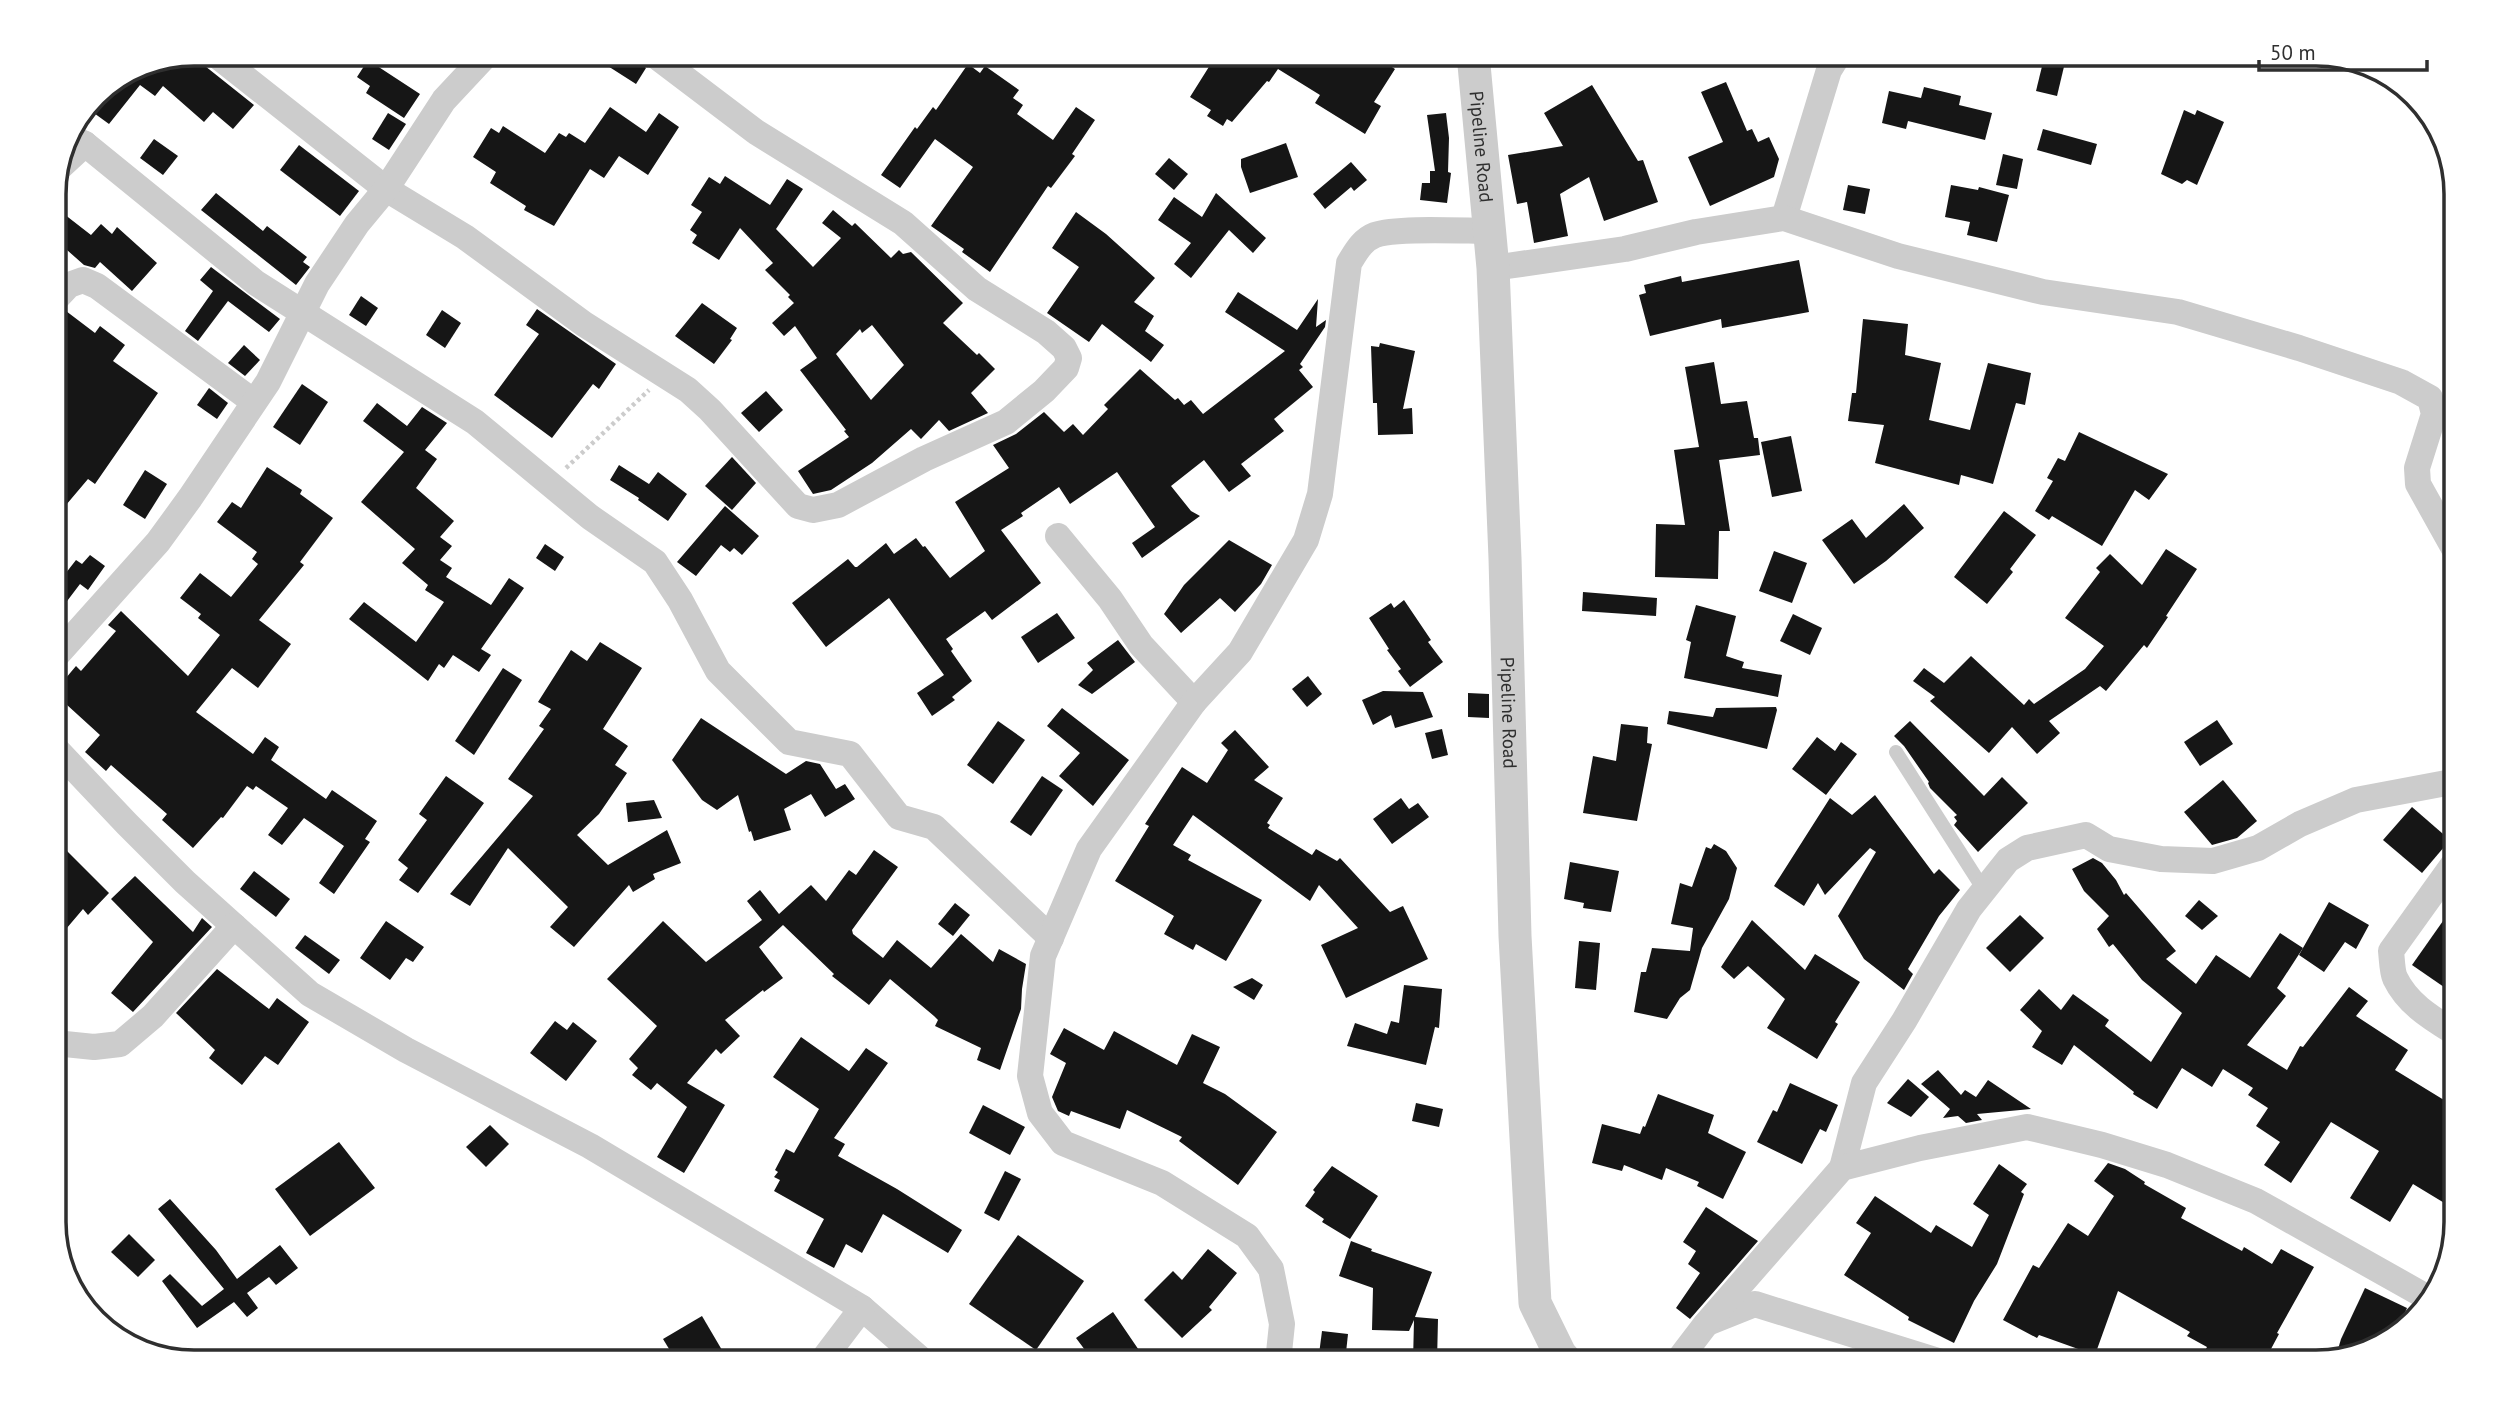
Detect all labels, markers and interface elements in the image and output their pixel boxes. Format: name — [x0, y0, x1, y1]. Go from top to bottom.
scale bar — [2259, 28, 2427, 72]
text: 50 m — [2270, 39, 2316, 66]
street label: Pipeline Road — [1465, 90, 1499, 203]
street label: Pipeline Road — [1496, 657, 1523, 769]

